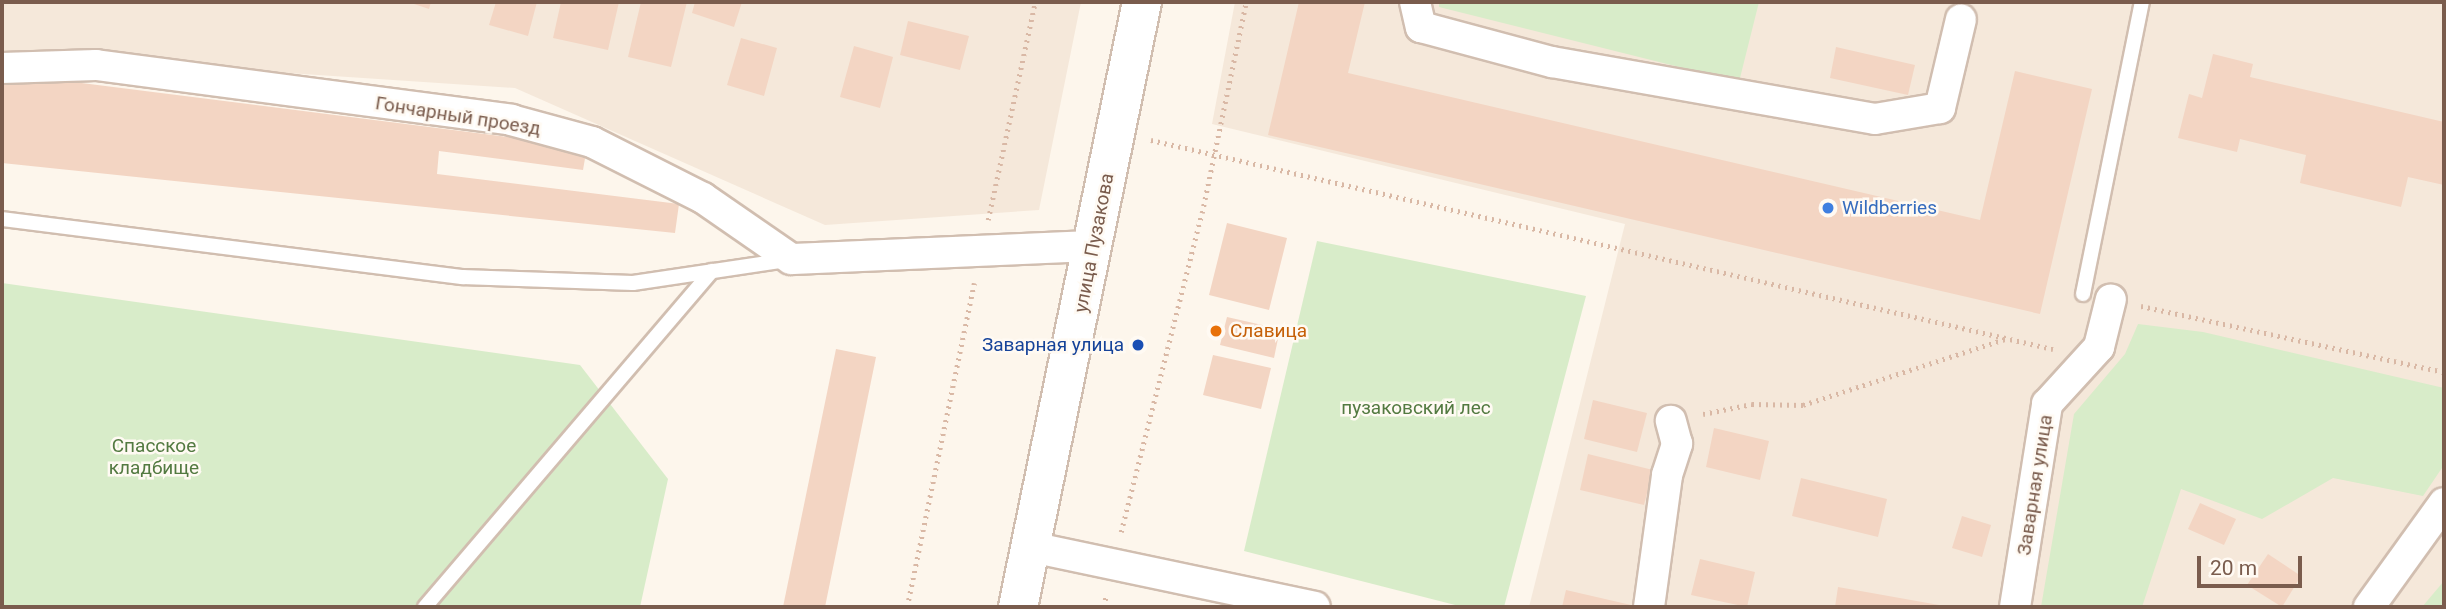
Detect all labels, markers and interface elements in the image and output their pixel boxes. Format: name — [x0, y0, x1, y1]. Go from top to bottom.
street label: Гончарный проезд — [374, 92, 542, 140]
street label: улица Пузакова — [1069, 171, 1119, 315]
place label: Wildberries — [1842, 197, 1937, 219]
marker: Wildberries — [1820, 200, 1836, 216]
place label: Славица — [1230, 320, 1307, 342]
marker: Славица — [1208, 323, 1224, 339]
place label: Заварная улица — [982, 334, 1124, 356]
marker: Заварная улица — [1130, 337, 1146, 353]
park label: пузаковский лес — [1341, 397, 1491, 419]
street label: Заварная улица — [2013, 413, 2057, 557]
park label: Спасское кладбище — [109, 435, 199, 479]
scale bar — [2201, 542, 2306, 586]
text: 20 m — [2210, 556, 2257, 580]

